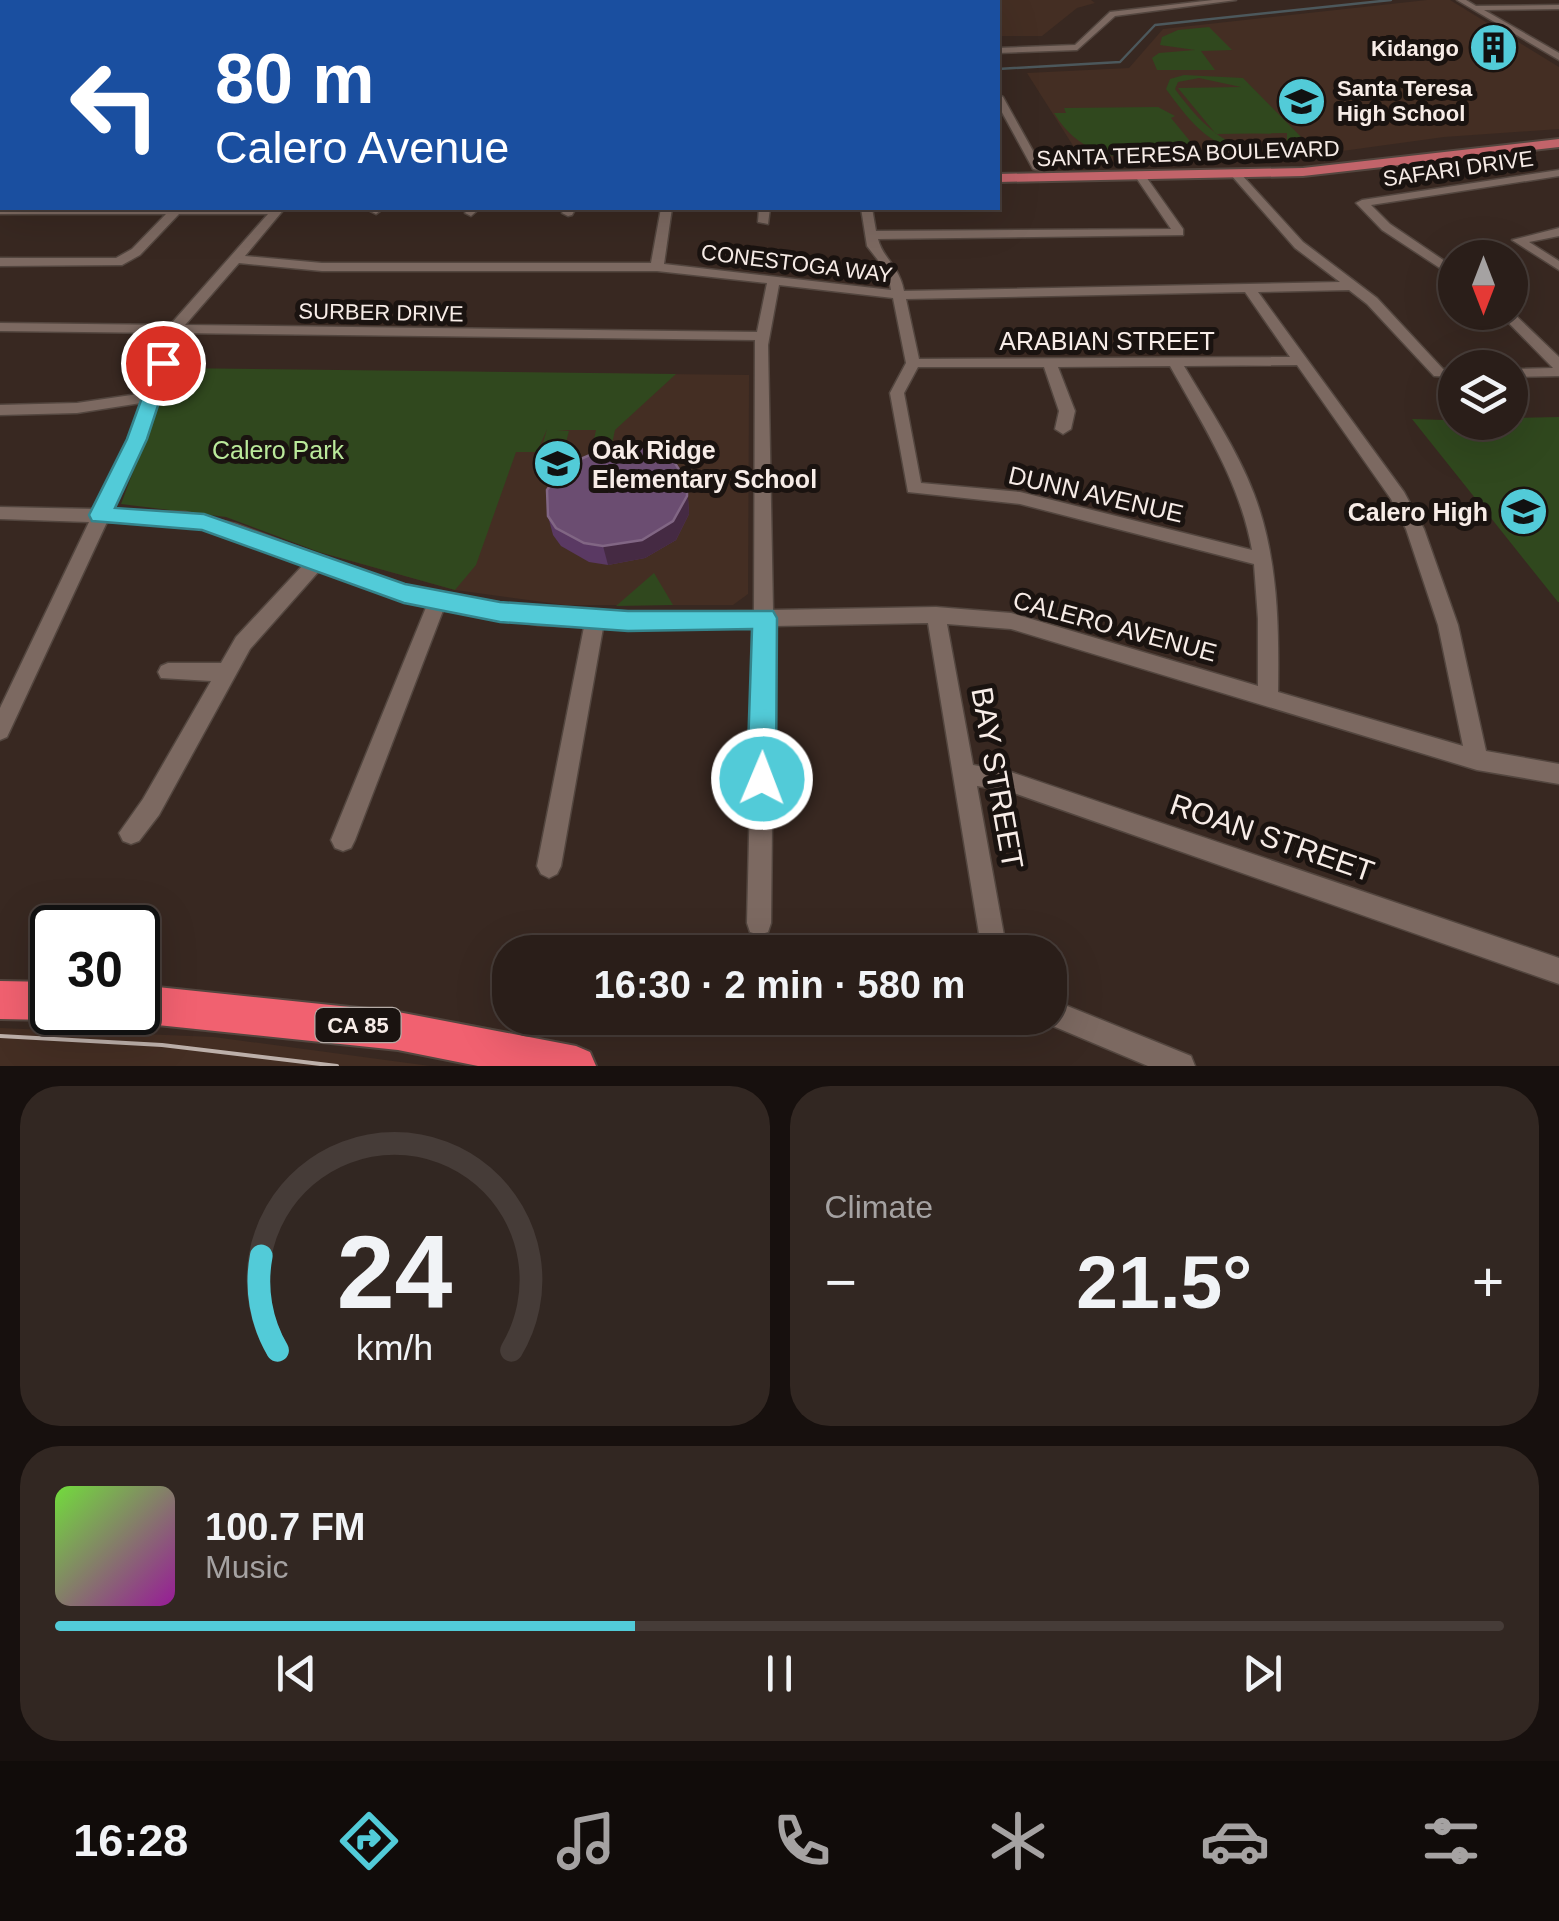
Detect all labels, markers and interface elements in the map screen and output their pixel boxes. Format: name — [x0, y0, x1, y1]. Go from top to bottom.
building icon: Kidango — [1468, 22, 1520, 74]
place label: Kidango — [1371, 36, 1459, 61]
icon: left — [50, 40, 180, 170]
text: 80 m — [215, 40, 375, 118]
school or university icon: Santa Teresa High School — [1276, 75, 1328, 127]
place label: Santa Teresa High School — [1337, 76, 1473, 126]
text: Calero Avenue — [215, 122, 509, 173]
street label: SANTA TERESA BOULEVARD — [1036, 136, 1340, 171]
street label: SAFARI DRIVE — [1381, 146, 1535, 191]
street label: CONESTOGA WAY — [700, 239, 894, 288]
north arrow — [1438, 240, 1528, 330]
map controls — [1438, 240, 1528, 440]
street label: SURBER DRIVE — [298, 299, 464, 326]
pin — [121, 321, 206, 406]
street label: ARABIAN STREET — [999, 327, 1215, 355]
icon: arrive — [136, 336, 191, 391]
button: layers — [1438, 350, 1528, 440]
park label: Calero Park — [212, 436, 344, 464]
place label: Oak Ridge Elementary School — [592, 436, 817, 493]
school or university icon: Oak Ridge Elementary School — [531, 438, 583, 490]
street label: DUNN AVENUE — [1006, 460, 1186, 528]
school or university icon: Calero High — [1497, 486, 1549, 538]
place label: Calero High — [1348, 498, 1488, 526]
street label: CALERO AVENUE — [1010, 585, 1220, 667]
street label: BAY STREET — [965, 684, 1030, 871]
position arrow — [710, 727, 814, 831]
street label: ROAN STREET — [1166, 787, 1378, 888]
speed limit sign: 30 — [30, 905, 160, 1035]
text: 16:30 · 2 min · 580 m — [594, 964, 965, 1006]
road number: CA 85 — [316, 1008, 400, 1042]
text: Climate — [825, 1189, 933, 1225]
text: 24 — [337, 1214, 453, 1330]
text: 21.5° — [1076, 1240, 1252, 1324]
text: − — [825, 1251, 857, 1313]
text: + — [1472, 1251, 1504, 1313]
text: km/h — [356, 1328, 433, 1368]
text: 100.7 FM — [205, 1506, 366, 1548]
text: Music — [205, 1549, 289, 1585]
icon: previous — [269, 1646, 324, 1701]
icon: pause — [752, 1646, 807, 1701]
icon: next — [1235, 1646, 1290, 1701]
icon: directions — [334, 1806, 404, 1876]
icon: music — [551, 1806, 621, 1876]
icon: phone — [767, 1806, 837, 1876]
icon: climate — [983, 1806, 1053, 1876]
icon: car — [1200, 1806, 1270, 1876]
icon: filters — [1416, 1806, 1486, 1876]
text: 16:28 — [73, 1815, 188, 1866]

